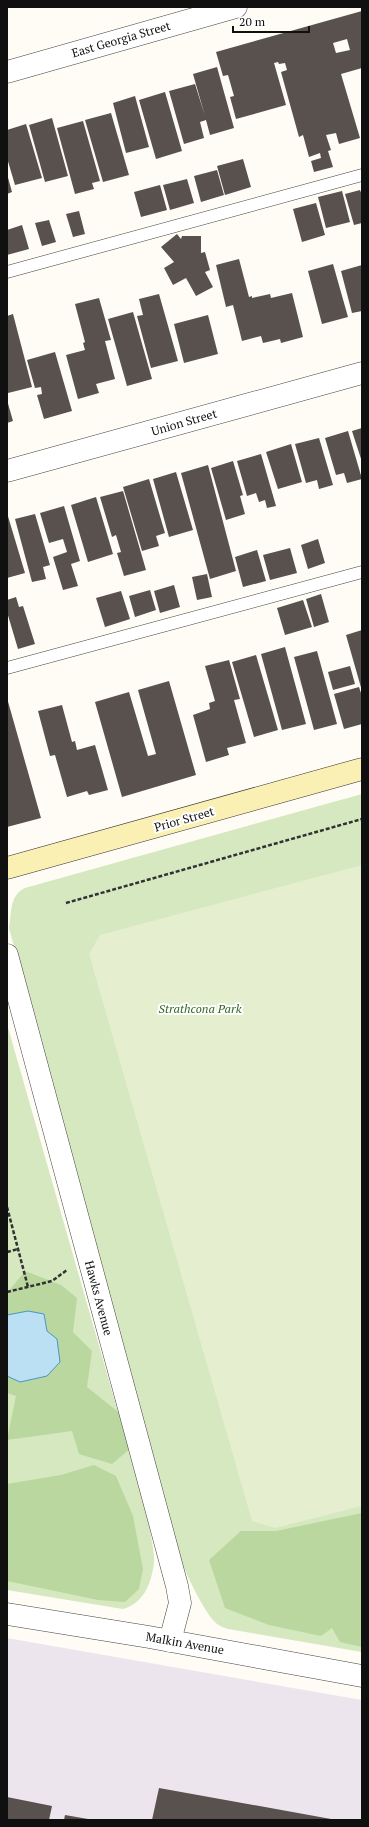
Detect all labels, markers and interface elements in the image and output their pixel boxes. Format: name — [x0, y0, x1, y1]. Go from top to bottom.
scale bar — [233, 8, 309, 34]
text: 20 m — [239, 14, 266, 29]
street label: East Georgia Street — [70, 18, 173, 60]
street label: Union Street — [149, 405, 219, 439]
street label: Prior Street — [152, 803, 216, 835]
park label: Strathcona Park — [159, 1001, 242, 1016]
street label: Hawks Avenue — [82, 1259, 116, 1337]
street label: Malkin Avenue — [145, 1629, 225, 1657]

